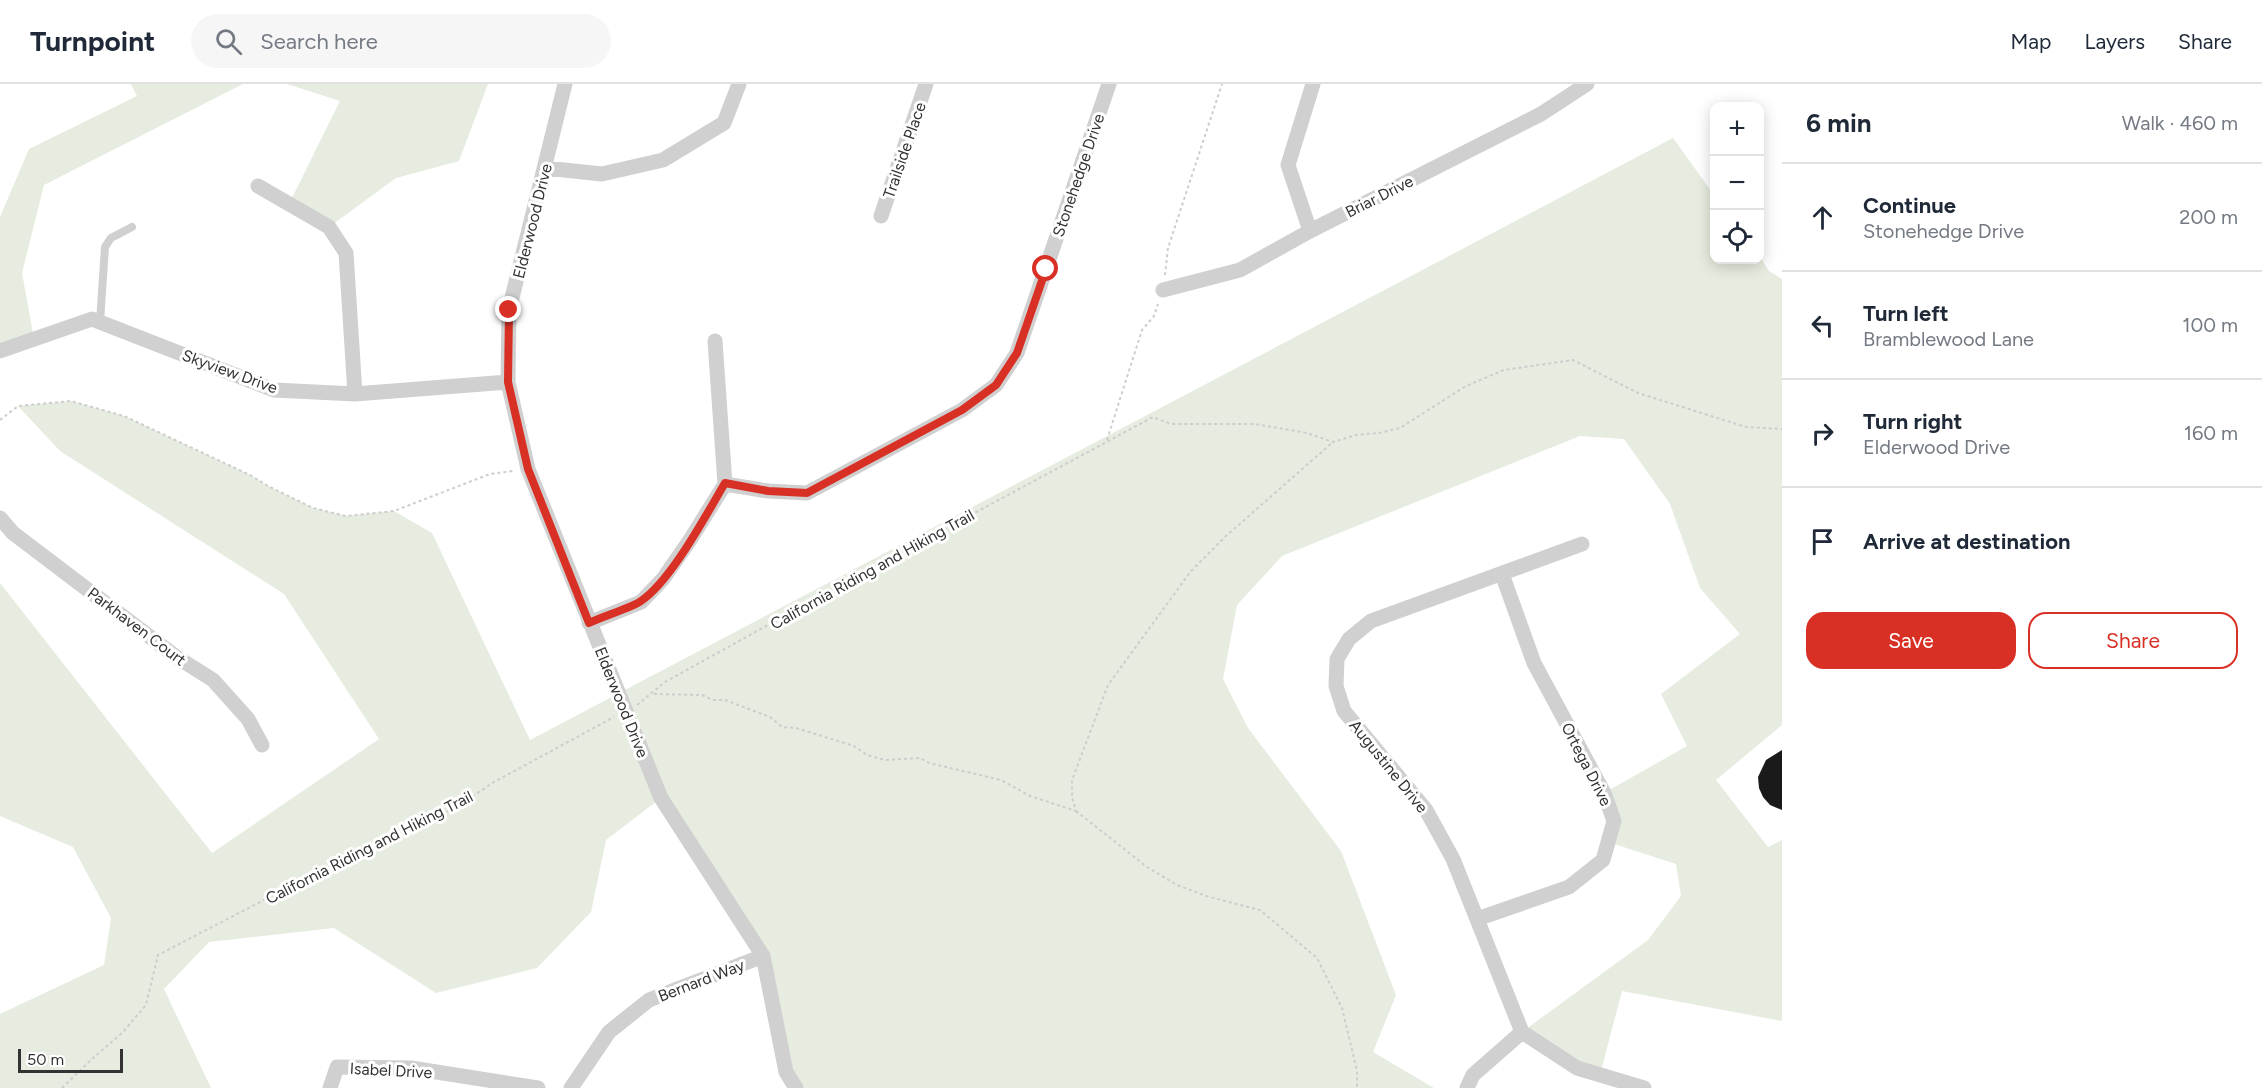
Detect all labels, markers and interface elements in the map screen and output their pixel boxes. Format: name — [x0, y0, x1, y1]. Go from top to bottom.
search box — [191, 14, 611, 68]
text: Turnpoint — [30, 24, 155, 58]
icon: search — [212, 25, 245, 58]
text: Search here — [260, 28, 378, 55]
text: Map — [2011, 29, 2051, 54]
text: Layers — [2084, 29, 2145, 54]
text: Share — [2178, 29, 2232, 54]
street label: Trailside Place — [879, 99, 930, 201]
map controls — [1710, 102, 1764, 264]
button: + — [1710, 102, 1764, 156]
text: 6 min — [1806, 107, 1872, 139]
street label: Stonehedge Drive — [1049, 111, 1109, 239]
text: Walk · 460 m — [2122, 111, 2238, 135]
button: − — [1710, 156, 1764, 210]
street label: Elderwood Drive — [509, 161, 556, 281]
street label: Briar Drive — [1342, 171, 1416, 222]
text: Continue — [1863, 192, 1956, 219]
icon: ahead — [1806, 201, 1839, 234]
text: 200 m — [2179, 205, 2238, 229]
button: locate — [1710, 210, 1764, 264]
text: Stonehedge Drive — [1863, 219, 2024, 243]
route start — [1032, 255, 1058, 281]
route end — [495, 296, 521, 322]
text: Turn left — [1863, 300, 1949, 327]
icon: left — [1806, 309, 1839, 342]
text: 100 m — [2182, 313, 2238, 337]
text: Bramblewood Lane — [1863, 327, 2034, 351]
street label: Skyview Drive — [180, 345, 280, 398]
text: Turn right — [1863, 408, 1962, 435]
icon: right — [1806, 417, 1839, 450]
text: 160 m — [2184, 421, 2238, 445]
text: Elderwood Drive — [1863, 435, 2010, 459]
street label: California Riding and Hiking Trail — [767, 505, 977, 634]
icon: arrive — [1806, 525, 1839, 558]
text: Arrive at destination — [1863, 528, 2071, 555]
street label: Parkhaven Court — [84, 583, 190, 670]
button: Save — [1806, 612, 2016, 669]
button: Share — [2028, 612, 2238, 669]
street label: Elderwood Drive — [591, 644, 652, 761]
street label: Augustine Drive — [1345, 716, 1432, 817]
street label: Ortega Drive — [1557, 719, 1616, 809]
street label: California Riding and Hiking Trail — [262, 787, 476, 908]
street label: Bernard Way — [655, 955, 748, 1006]
scale bar — [18, 1046, 123, 1074]
text: 50 m — [27, 1050, 64, 1069]
street label: Isabel Drive — [349, 1059, 433, 1082]

